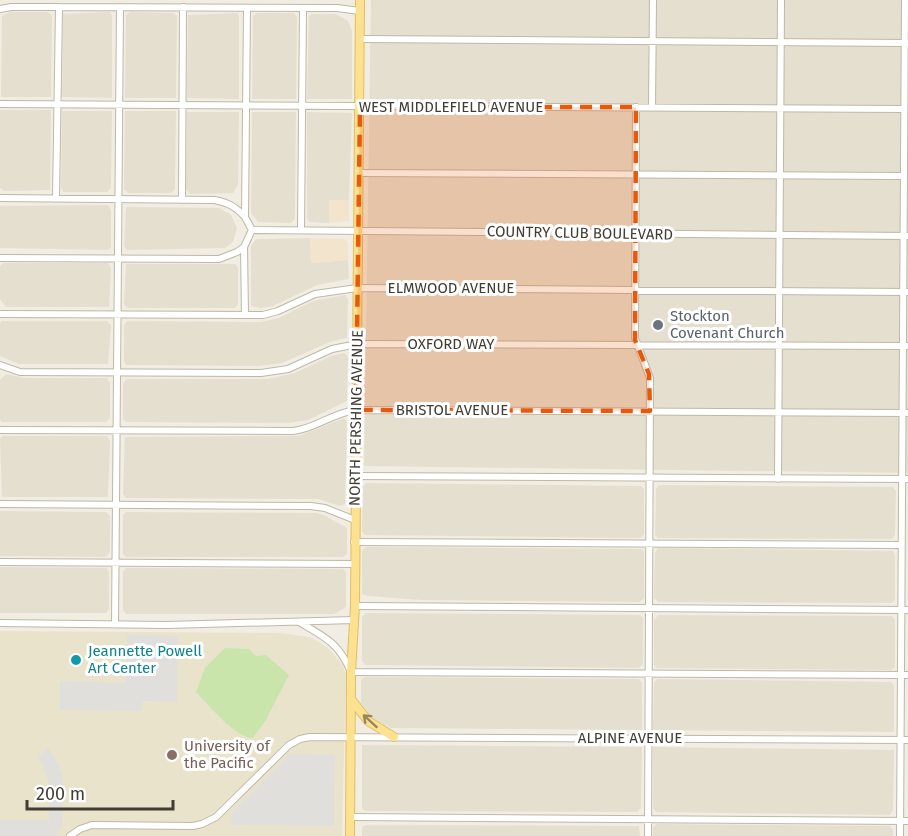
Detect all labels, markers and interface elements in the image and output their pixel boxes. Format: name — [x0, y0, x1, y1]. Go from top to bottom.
street label: WEST MIDDLEFIELD AVENUE — [359, 98, 543, 116]
street label: COUNTRY CLUB BOULEVARD — [487, 222, 673, 244]
street label: ELMWOOD AVENUE — [388, 279, 514, 297]
place label: Stockton Covenant Church — [670, 307, 785, 342]
marker: Stockton Covenant Church — [651, 318, 665, 332]
street label: NORTH PERSHING AVENUE — [345, 330, 367, 506]
street label: OXFORD WAY — [408, 335, 495, 353]
street label: BRISTOL AVENUE — [396, 401, 508, 419]
place label: Jeannette Powell Art Center — [88, 642, 203, 677]
marker: Jeannette Powell Art Center — [69, 653, 83, 667]
one-way arrow — [363, 714, 378, 728]
street label: ALPINE AVENUE — [578, 729, 682, 747]
place label: University of the Pacific — [184, 737, 271, 772]
marker: University of the Pacific — [165, 748, 179, 762]
scale bar — [27, 773, 172, 811]
text: 200 m — [36, 783, 85, 805]

